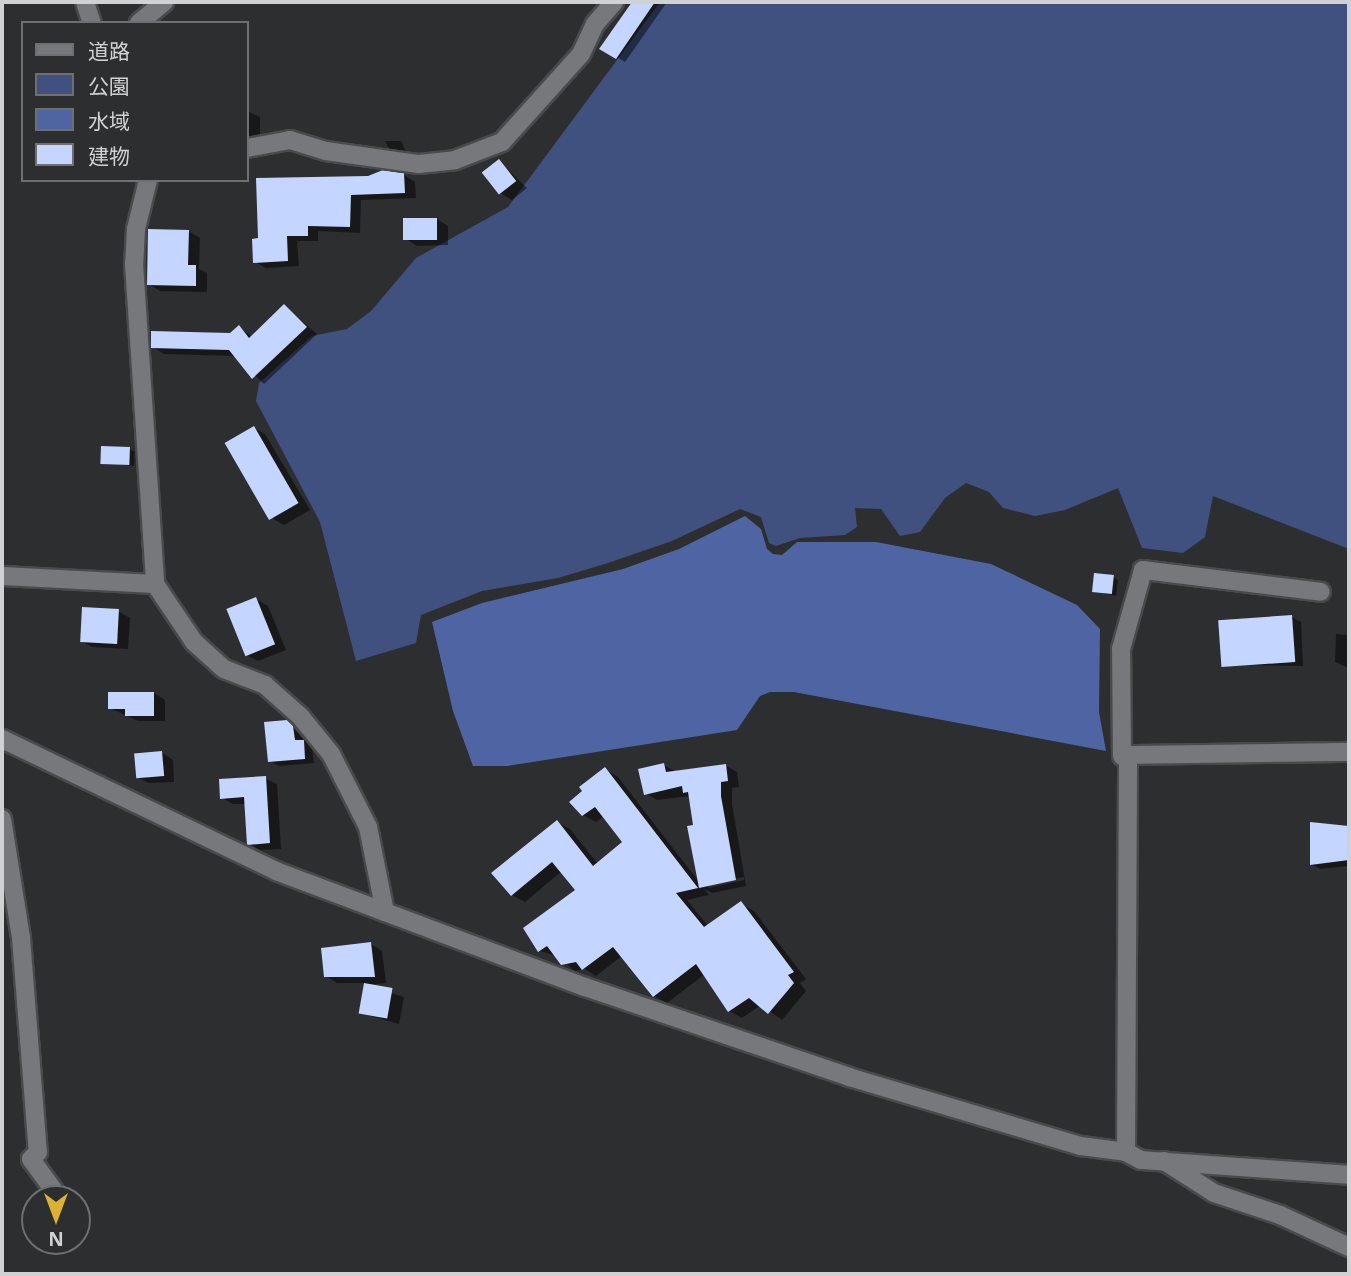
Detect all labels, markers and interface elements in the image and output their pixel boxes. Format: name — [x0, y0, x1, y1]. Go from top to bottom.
legend — [21, 21, 248, 182]
text: 道路 — [88, 37, 130, 65]
text: 公園 — [88, 72, 130, 100]
text: 水域 — [88, 107, 130, 135]
text: 建物 — [88, 142, 130, 170]
north arrow — [21, 1185, 91, 1255]
text: N — [48, 1226, 64, 1252]

